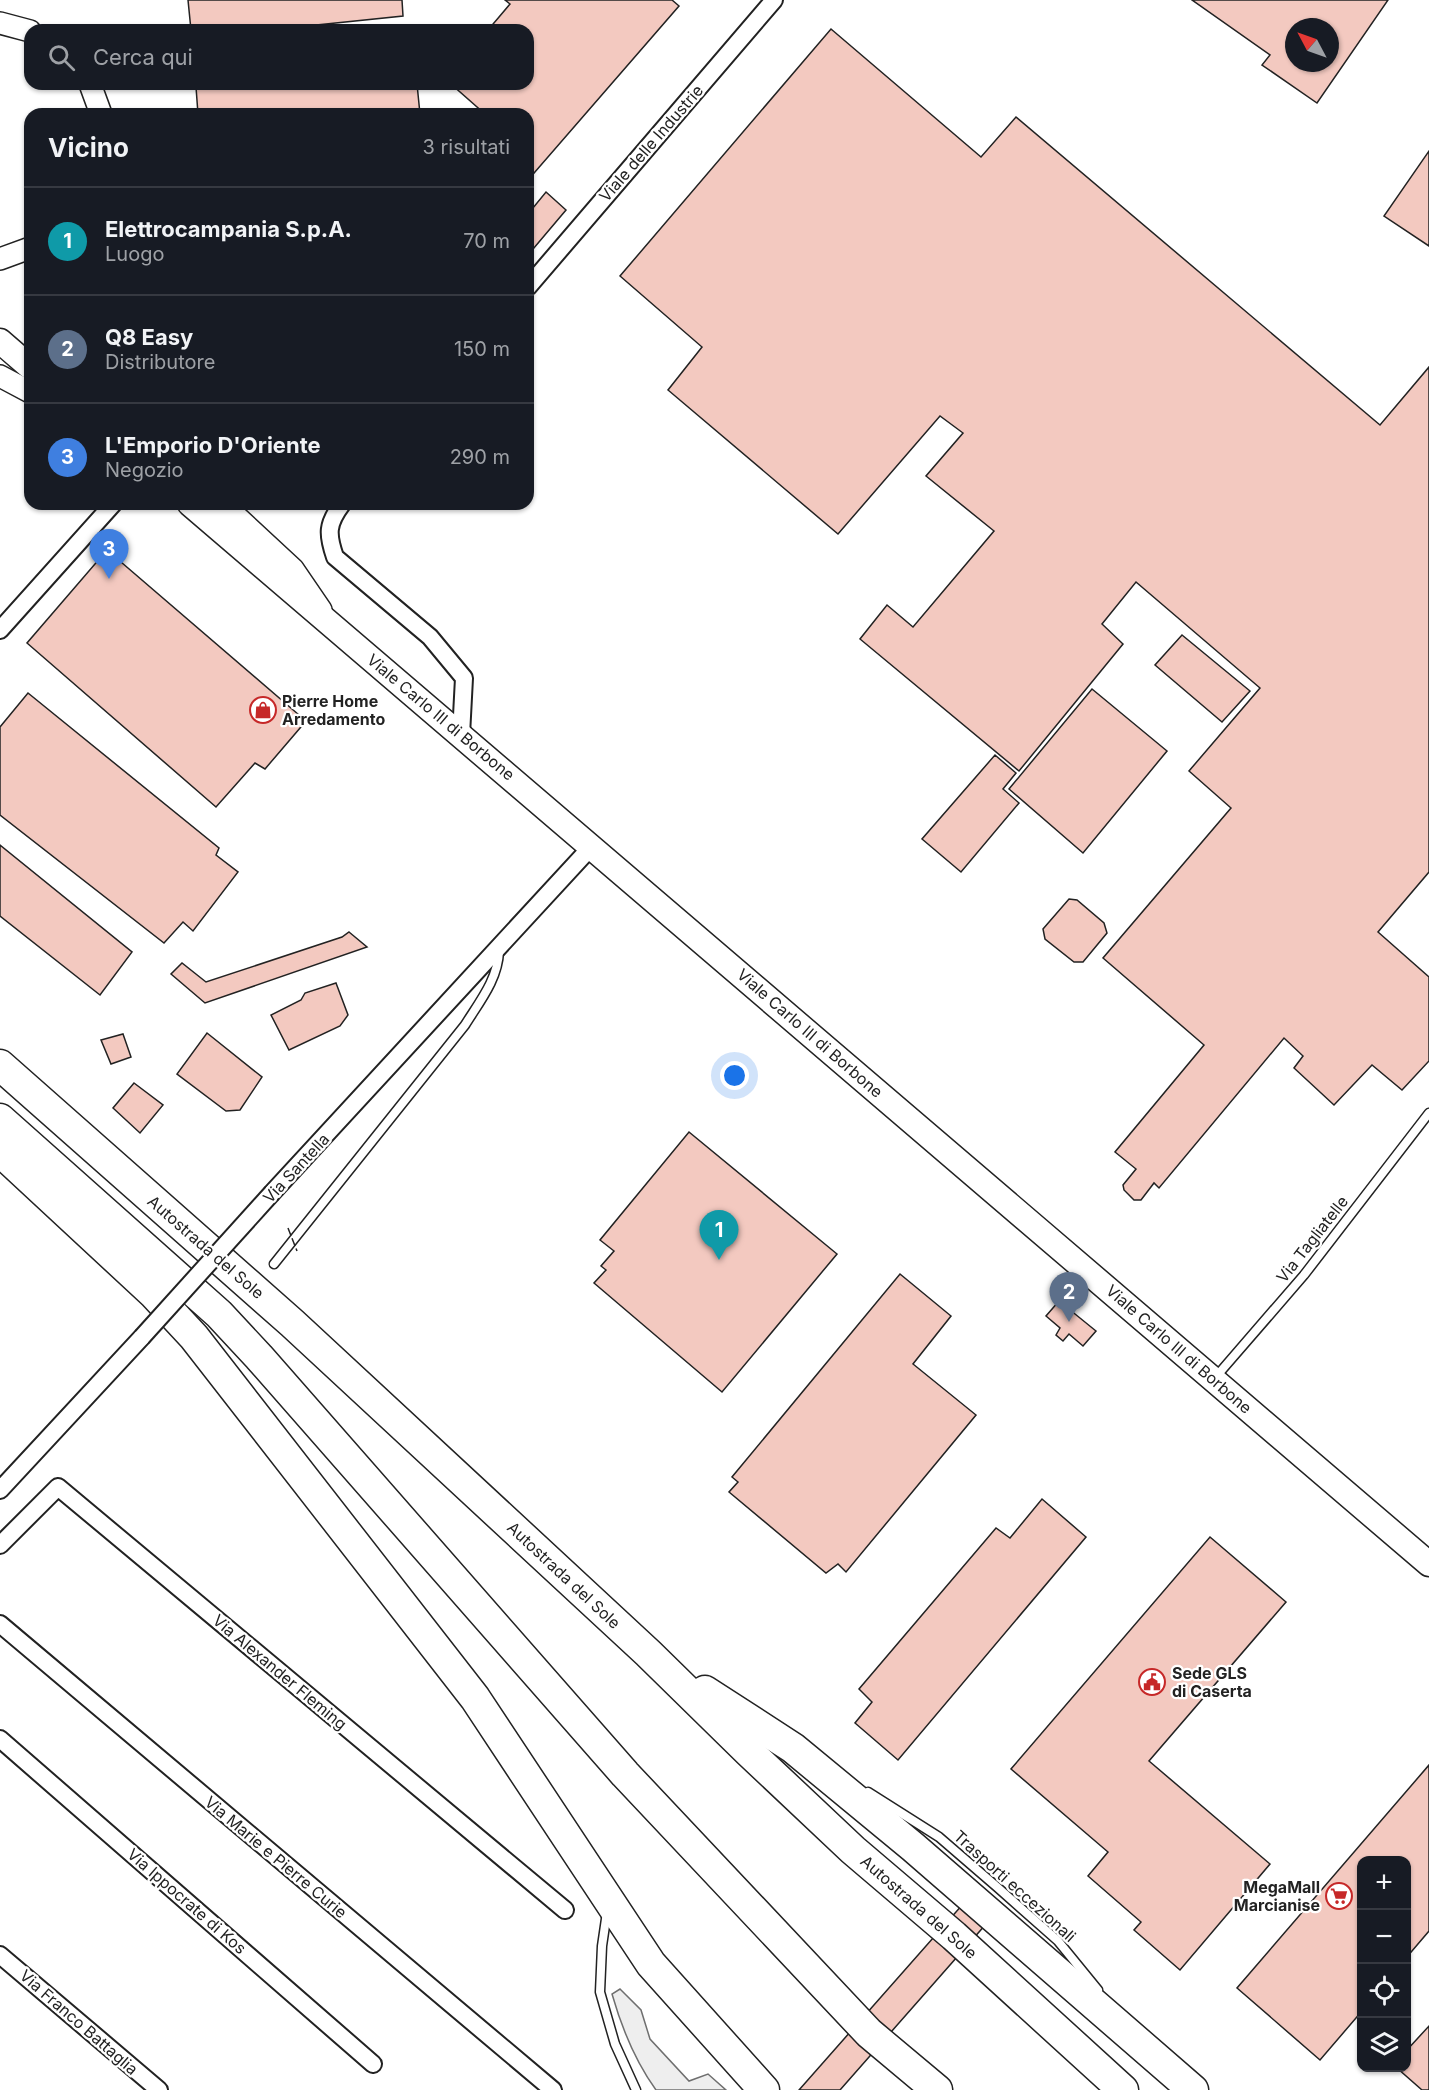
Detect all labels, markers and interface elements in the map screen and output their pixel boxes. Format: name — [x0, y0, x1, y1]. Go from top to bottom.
north arrow — [1285, 18, 1339, 72]
search box — [24, 24, 534, 90]
icon: search — [45, 41, 78, 74]
text: Cerca qui — [93, 44, 193, 70]
street label: Viale delle Industrie — [595, 80, 707, 206]
text: Vicino — [48, 132, 129, 163]
text: 3 risultati — [423, 135, 510, 159]
text: Elettrocampania S.p.A. — [105, 216, 352, 242]
text: 1 — [63, 229, 72, 253]
text: 70 m — [463, 229, 510, 253]
text: Luogo — [105, 242, 164, 266]
text: Q8 Easy — [105, 324, 193, 350]
text: 2 — [61, 337, 74, 361]
text: 150 m — [454, 337, 510, 361]
text: Distributore — [105, 350, 215, 374]
text: L'Emporio D'Oriente — [105, 432, 321, 458]
text: 3 — [61, 445, 74, 469]
text: 290 m — [450, 445, 510, 469]
text: Negozio — [105, 458, 184, 482]
pin: 3 — [90, 530, 128, 579]
street label: Viale Carlo III di Borbone — [363, 649, 519, 785]
place label: Pierre Home Arredamento — [282, 691, 385, 729]
shop icon: Pierre Home Arredamento — [248, 695, 278, 725]
street label: Viale Carlo III di Borbone — [733, 964, 887, 1102]
your location — [720, 1061, 749, 1090]
street label: Via Santella — [259, 1129, 333, 1207]
street label: Autostrada del Sole — [144, 1191, 268, 1303]
street label: Via Tagliatelle — [1272, 1192, 1352, 1286]
pin: 1 — [700, 1210, 738, 1260]
pin: 2 — [1050, 1272, 1088, 1322]
street label: Viale Carlo III di Borbone — [1102, 1280, 1256, 1418]
street label: Autostrada del Sole — [503, 1517, 625, 1633]
street label: Via Alexander Fleming — [209, 1610, 351, 1734]
place label: Sede GLS di Caserta — [1172, 1663, 1252, 1701]
public building icon: Sede GLS di Caserta — [1137, 1667, 1167, 1697]
street label: Via Marie e Pierre Curie — [201, 1792, 351, 1922]
street label: Trasporti eccezionali — [950, 1826, 1080, 1946]
street label: Via Ippocrate di Kos — [123, 1844, 251, 1958]
street label: Autostrada del Sole — [857, 1851, 981, 1963]
map controls — [1357, 1856, 1411, 2072]
button: + — [1357, 1856, 1411, 1910]
place label: MegaMall Marcianise — [1234, 1877, 1320, 1915]
supermarket icon: MegaMall Marcianise — [1324, 1881, 1354, 1911]
button: − — [1357, 1910, 1411, 1964]
button: locate — [1357, 1964, 1411, 2018]
street label: Via Franco Battaglia — [16, 1965, 142, 2079]
button: layers — [1357, 2018, 1411, 2072]

